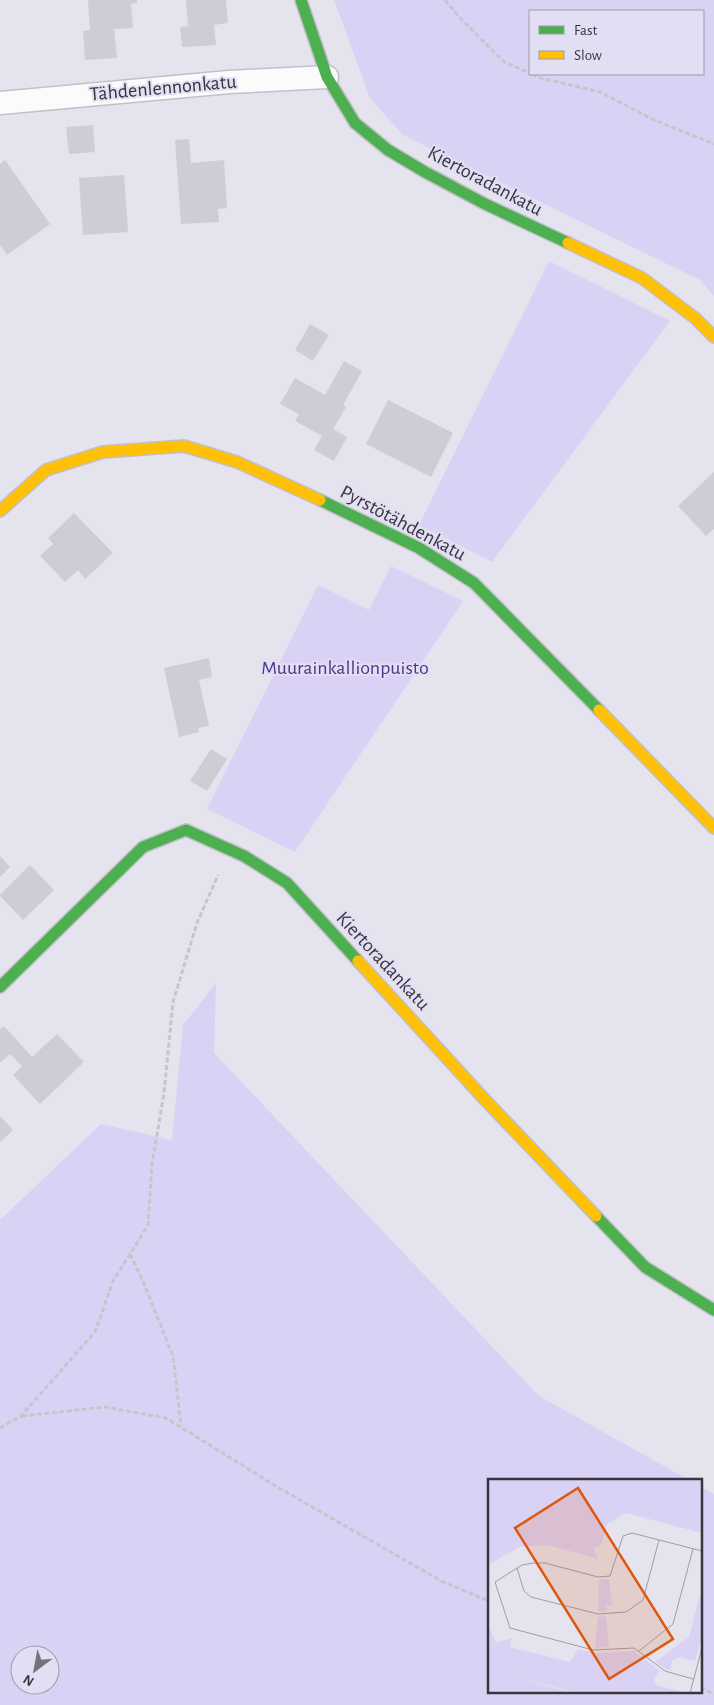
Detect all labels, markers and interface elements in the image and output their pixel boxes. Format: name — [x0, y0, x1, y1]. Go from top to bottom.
legend — [529, 10, 704, 75]
text: Fast — [574, 23, 598, 38]
text: Slow — [574, 48, 602, 63]
street label: Tähdenlennonkatu — [89, 72, 237, 104]
street label: Kiertoradankatu — [424, 142, 546, 220]
street label: Pyrstötähdenkatu — [337, 481, 469, 565]
park label: Muurainkallionpuisto — [261, 658, 429, 678]
street label: Kiertoradankatu — [332, 908, 434, 1014]
inset map — [488, 1479, 702, 1692]
north arrow — [10, 1645, 60, 1695]
text: N — [21, 1672, 36, 1689]

